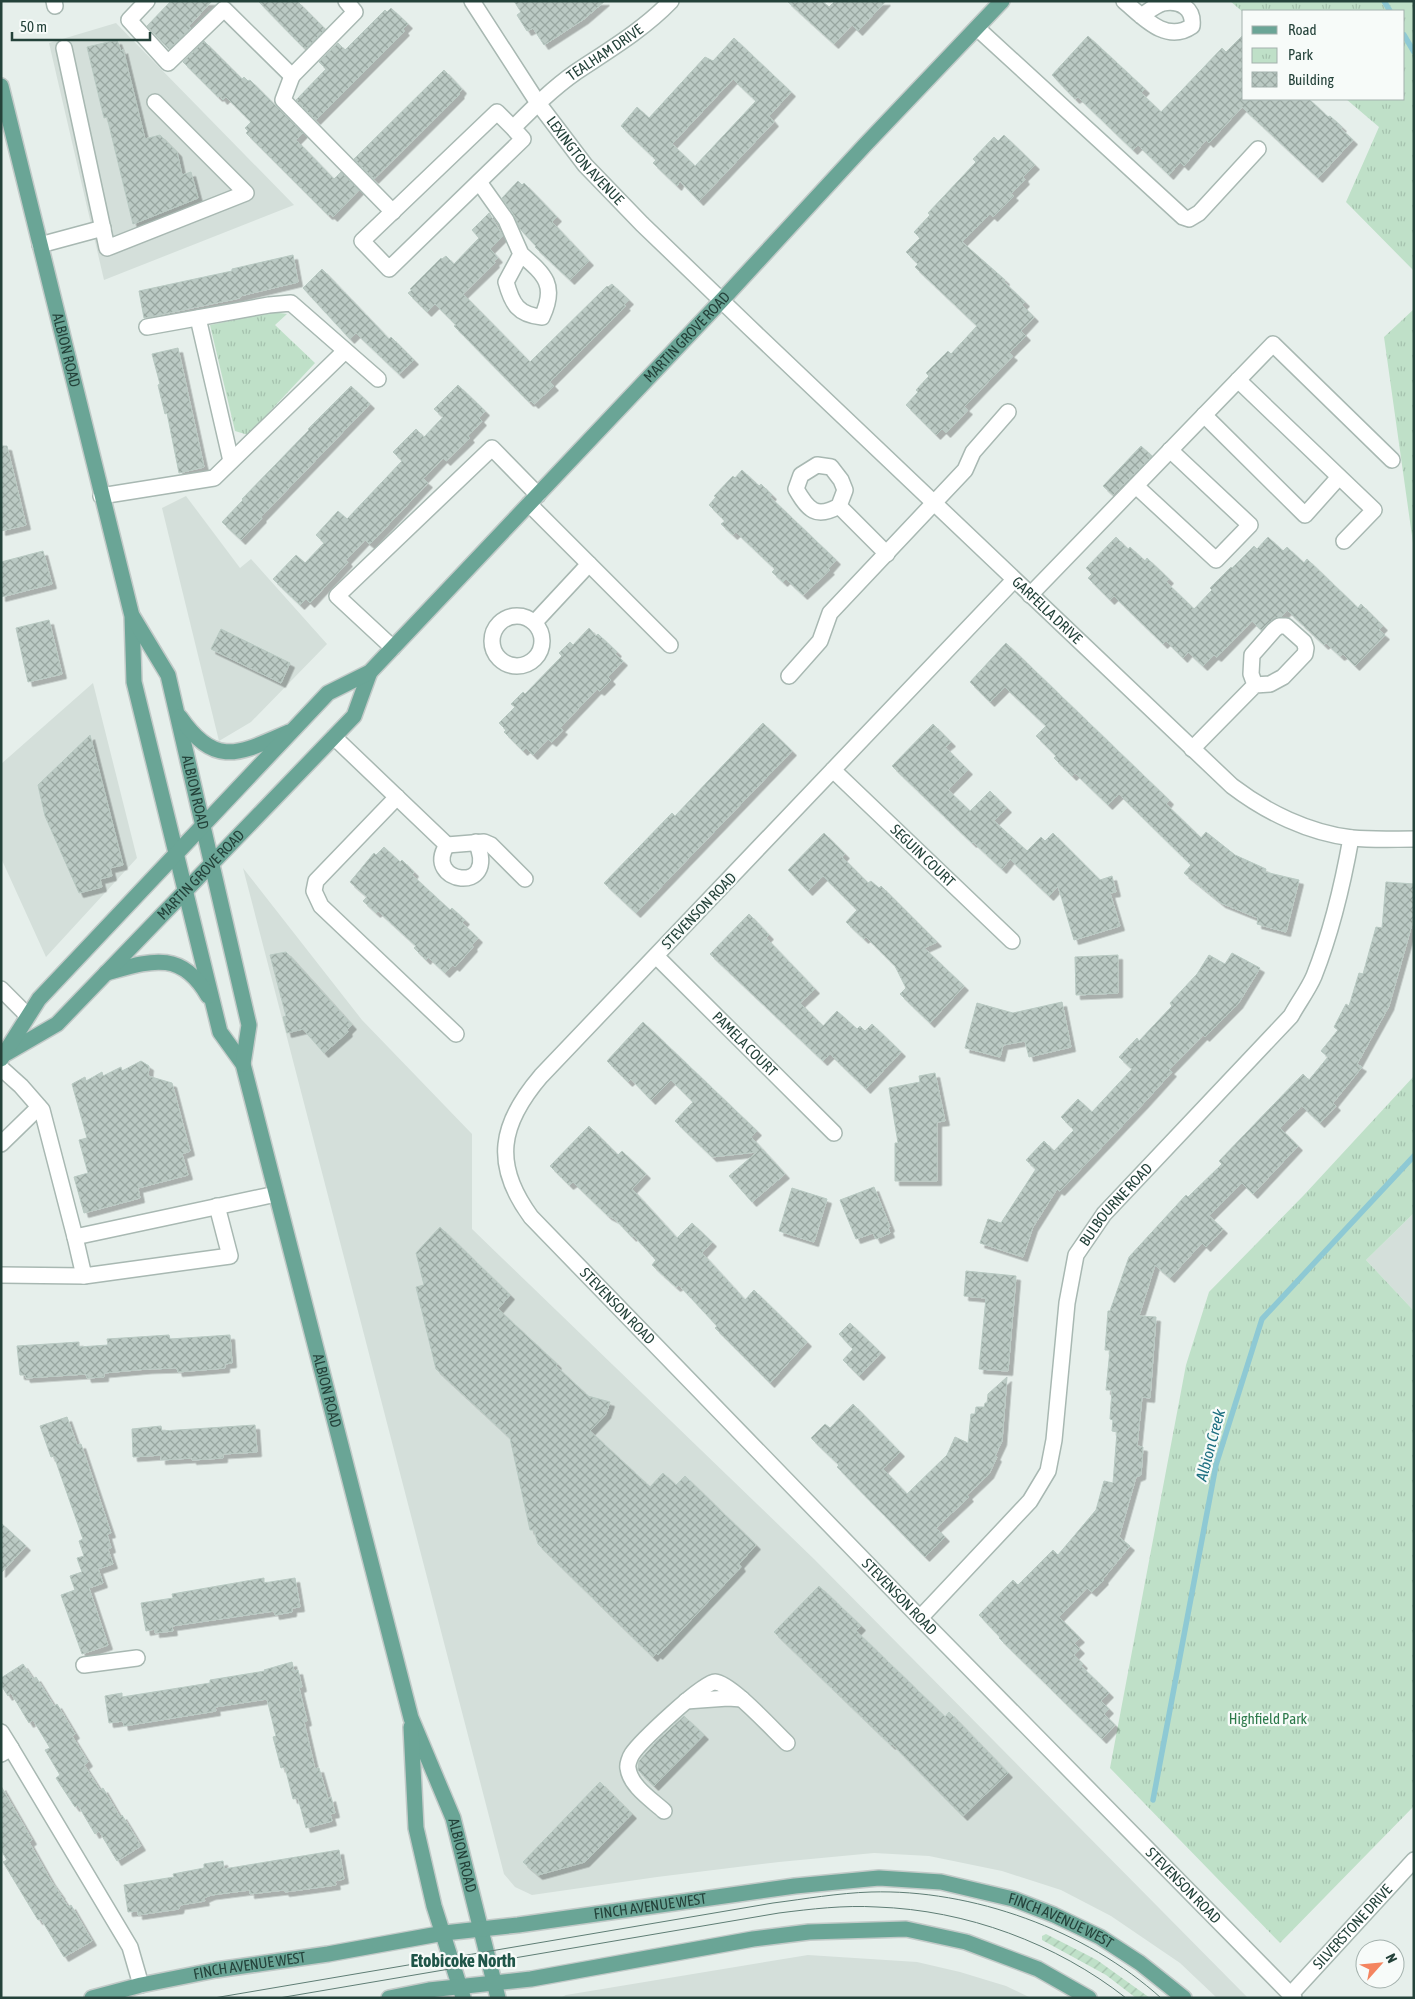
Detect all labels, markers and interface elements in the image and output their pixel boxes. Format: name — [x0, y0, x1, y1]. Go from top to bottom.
scale bar — [12, 10, 150, 42]
legend — [1242, 10, 1405, 100]
text: 50 m — [20, 18, 47, 35]
street label: TEALHAM DRIVE — [563, 20, 646, 84]
text: Road — [1288, 21, 1317, 38]
text: Park — [1288, 46, 1313, 63]
text: Building — [1288, 71, 1334, 88]
street label: LEXINGTON AVENUE — [543, 113, 628, 208]
street label: MARTIN GROVE ROAD — [640, 288, 733, 385]
street label: ALBION ROAD — [49, 311, 84, 389]
street label: GARFELLA DRIVE — [1009, 573, 1086, 647]
street label: ALBION ROAD — [179, 753, 212, 831]
street label: SEGUIN COURT — [887, 821, 959, 890]
street label: MARTIN GROVE ROAD — [153, 826, 248, 923]
street label: STEVENSON ROAD — [658, 869, 739, 952]
street label: PAMELA COURT — [709, 1008, 781, 1080]
street label: BULBOURNE ROAD — [1076, 1160, 1155, 1249]
street label: STEVENSON ROAD — [577, 1264, 659, 1347]
street label: ALBION ROAD — [310, 1352, 345, 1429]
water label: Albion Creek — [1192, 1406, 1228, 1484]
street label: STEVENSON ROAD — [859, 1555, 941, 1638]
park label: Highfield Park — [1229, 1710, 1308, 1727]
street label: ALBION ROAD — [445, 1816, 480, 1894]
street label: STEVENSON ROAD — [1143, 1844, 1225, 1927]
street label: SILVERSTONE DRIVE — [1308, 1881, 1396, 1973]
street label: FINCH AVENUE WEST — [1007, 1889, 1117, 1951]
street label: FINCH AVENUE WEST — [593, 1890, 708, 1922]
north arrow — [1355, 1939, 1405, 1989]
street label: FINCH AVENUE WEST — [192, 1948, 307, 1982]
district label: Etobicoke North — [410, 1950, 516, 1971]

